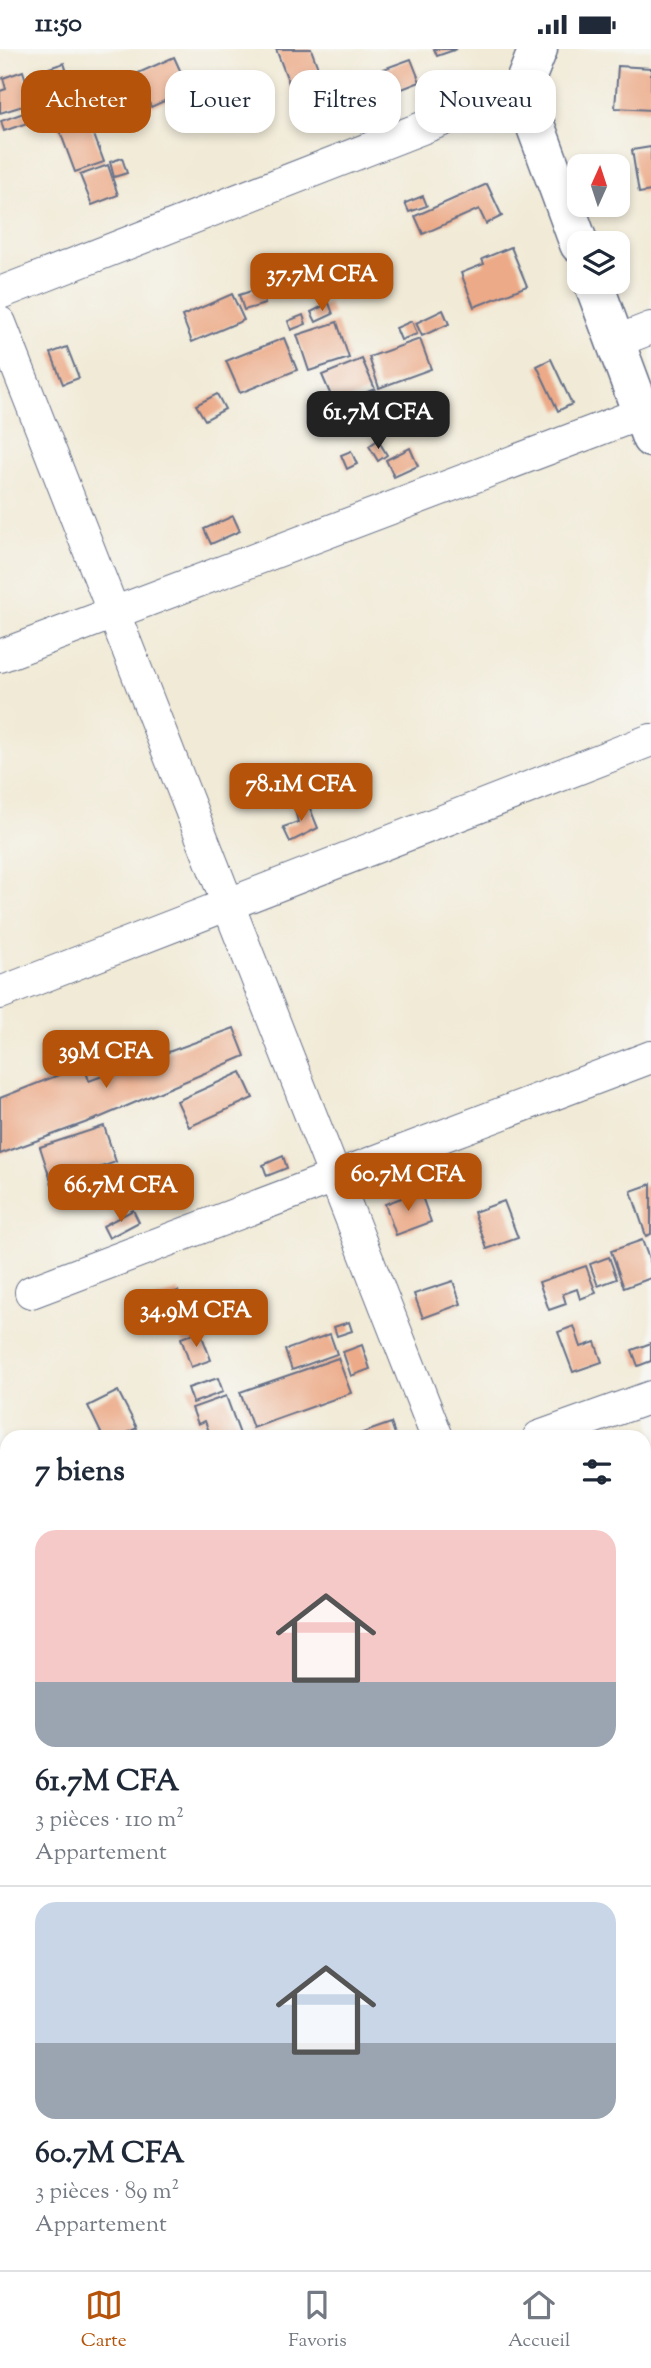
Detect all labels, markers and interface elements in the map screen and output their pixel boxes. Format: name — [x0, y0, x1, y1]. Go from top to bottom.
text: 11:50 — [35, 6, 82, 43]
chip: Acheter — [21, 70, 151, 133]
chip: Louer — [165, 70, 275, 133]
chip: Filtres — [289, 70, 401, 133]
chip: Nouveau — [415, 70, 556, 133]
north arrow — [567, 154, 630, 217]
map controls — [567, 154, 630, 294]
button: layers — [567, 231, 630, 294]
pin: 37.7M CFA — [242, 253, 402, 313]
text: 37.7M CFA — [266, 259, 378, 292]
pin: 61.7M CFA — [298, 391, 458, 451]
text: 61.7M CFA — [323, 397, 433, 430]
pin: 78.1M CFA — [221, 763, 381, 823]
text: 78.1M CFA — [245, 769, 357, 802]
pin: 39M CFA — [41, 1031, 171, 1090]
text: 39M CFA — [59, 1036, 153, 1069]
pin: 60.7M CFA — [328, 1153, 488, 1213]
text: 60.7M CFA — [351, 1159, 465, 1192]
pin: 66.7M CFA — [41, 1165, 201, 1224]
text: 66.7M CFA — [64, 1170, 178, 1203]
pin: 34.9M CFA — [116, 1289, 276, 1349]
text: 34.9M CFA — [140, 1295, 252, 1328]
text: 7 biens — [35, 1451, 125, 1494]
icon: filters — [578, 1453, 616, 1491]
icon: home — [263, 1575, 389, 1701]
text: 61.7M CFA — [35, 1761, 179, 1804]
text: 3 pièces · 110 m² — [35, 1804, 184, 1837]
text: Appartement — [35, 1837, 167, 1870]
icon: home — [263, 1947, 389, 2073]
text: 60.7M CFA — [35, 2133, 185, 2176]
text: 3 pièces · 89 m² — [35, 2176, 179, 2209]
text: Appartement — [35, 2209, 167, 2242]
tab: Carte — [81, 2286, 127, 2355]
tab: Favoris — [288, 2286, 347, 2355]
tab: Accueil — [508, 2286, 570, 2355]

